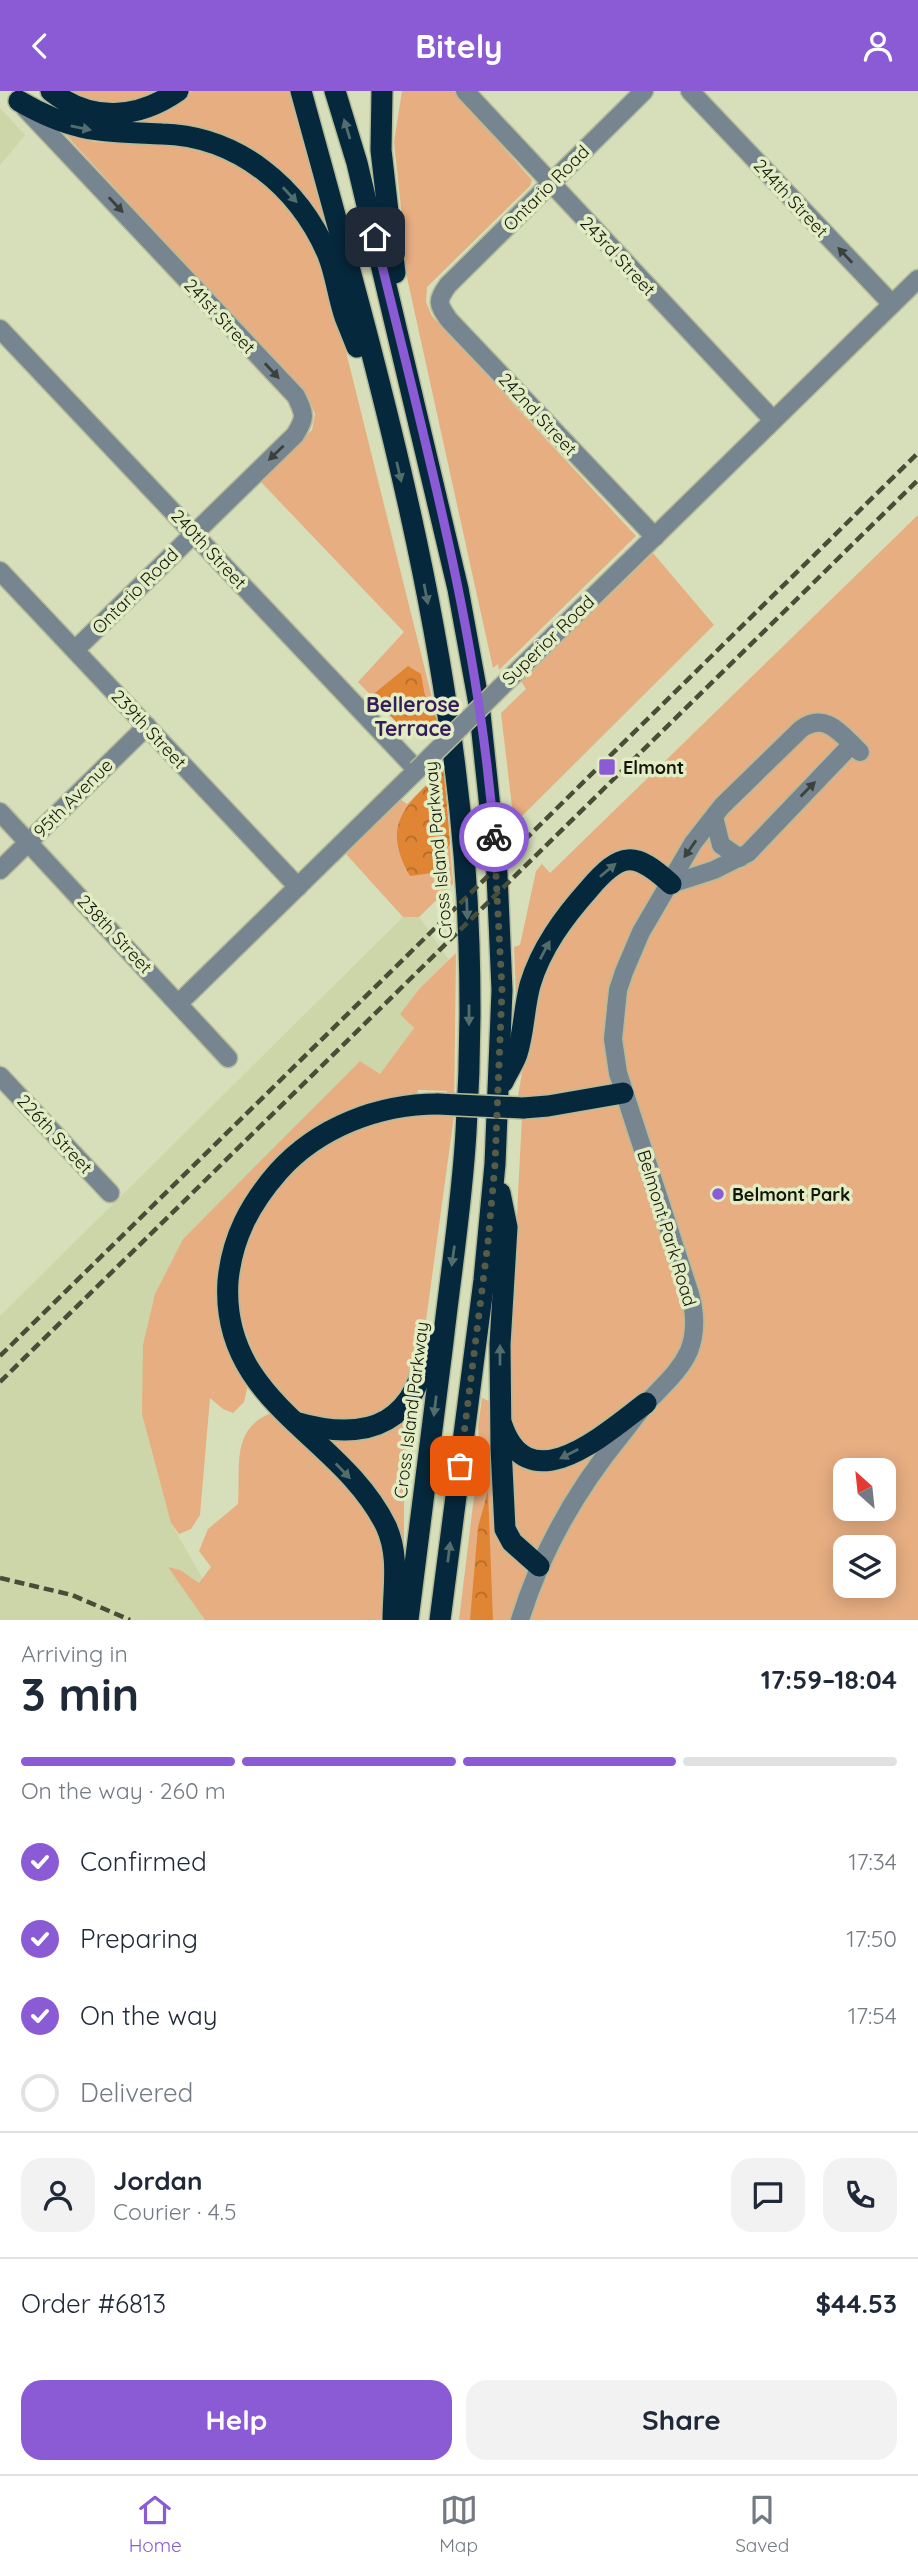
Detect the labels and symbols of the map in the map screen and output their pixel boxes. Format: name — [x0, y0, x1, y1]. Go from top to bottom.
one-way arrow — [341, 118, 351, 139]
one-way arrow — [70, 123, 92, 134]
street label: Ontario Road — [498, 140, 594, 236]
street label: 244th Street — [749, 154, 833, 242]
one-way arrow — [282, 186, 298, 203]
one-way arrow — [108, 196, 124, 214]
pin — [345, 207, 405, 267]
street label: 243rd Street — [575, 212, 661, 300]
one-way arrow — [837, 246, 853, 264]
street label: 241st Street — [179, 274, 261, 358]
one-way arrow — [263, 362, 280, 379]
street label: 242nd Street — [494, 368, 582, 460]
one-way arrow — [268, 444, 285, 460]
one-way arrow — [394, 461, 405, 483]
street label: 240th Street — [166, 504, 252, 594]
street label: Ontario Road — [87, 543, 183, 639]
one-way arrow — [421, 583, 432, 605]
street label: Superior Road — [497, 590, 599, 690]
street label: 239th Street — [107, 685, 191, 773]
district label: Bellerose Terrace — [366, 691, 460, 741]
street label: 95th Avenue — [29, 754, 117, 842]
place label: Elmont — [623, 756, 684, 779]
marker: Elmont — [597, 757, 617, 777]
street label: Cross Island Parkway — [419, 760, 457, 940]
one-way arrow — [799, 781, 815, 798]
courier — [459, 802, 529, 872]
one-way arrow — [683, 840, 697, 858]
one-way arrow — [599, 862, 617, 878]
street label: 238th Street — [73, 890, 157, 978]
one-way arrow — [462, 898, 473, 920]
one-way arrow — [539, 940, 551, 960]
one-way arrow — [463, 1004, 475, 1026]
street label: 226th Street — [12, 1090, 98, 1178]
street label: Belmont Park Road — [632, 1147, 702, 1309]
place label: Belmont Park — [732, 1183, 850, 1206]
marker: Belmont Park — [710, 1186, 726, 1202]
one-way arrow — [448, 1245, 459, 1267]
street label: Cross Island Parkway — [389, 1320, 433, 1500]
one-way arrow — [494, 1343, 506, 1365]
one-way arrow — [429, 1395, 440, 1417]
pin — [430, 1436, 490, 1496]
one-way arrow — [559, 1449, 579, 1460]
north arrow — [833, 1458, 896, 1521]
one-way arrow — [334, 1462, 351, 1478]
one-way arrow — [443, 1541, 454, 1563]

